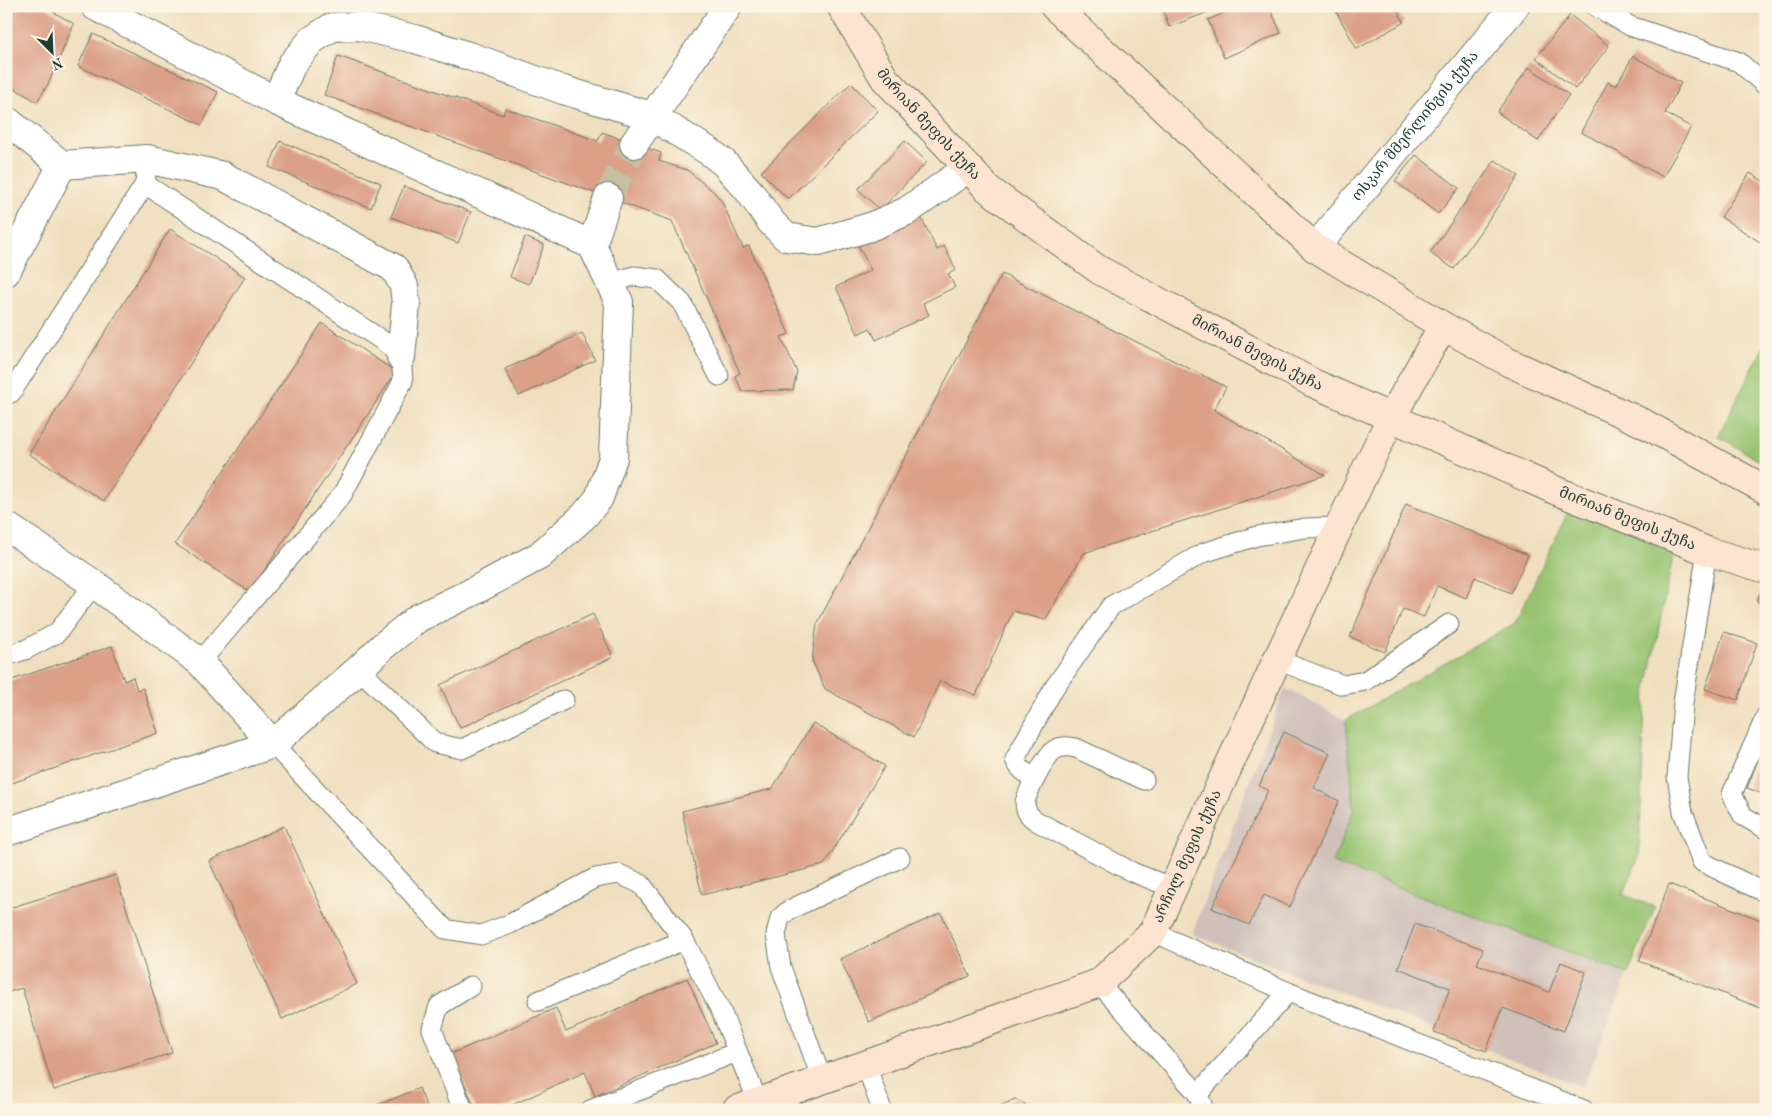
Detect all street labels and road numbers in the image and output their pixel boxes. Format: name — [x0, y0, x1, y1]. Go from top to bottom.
street label: ოსკარ შმერლინგის ქუჩა — [1350, 49, 1482, 204]
street label: მირიან მეფის ქუჩა — [873, 66, 983, 183]
street label: მირიან მეფის ქუჩა — [1189, 313, 1325, 394]
street label: მირიან მეფის ქუჩა — [1557, 485, 1698, 553]
street label: არჩილ მეფის ქუჩა — [1151, 788, 1224, 925]

